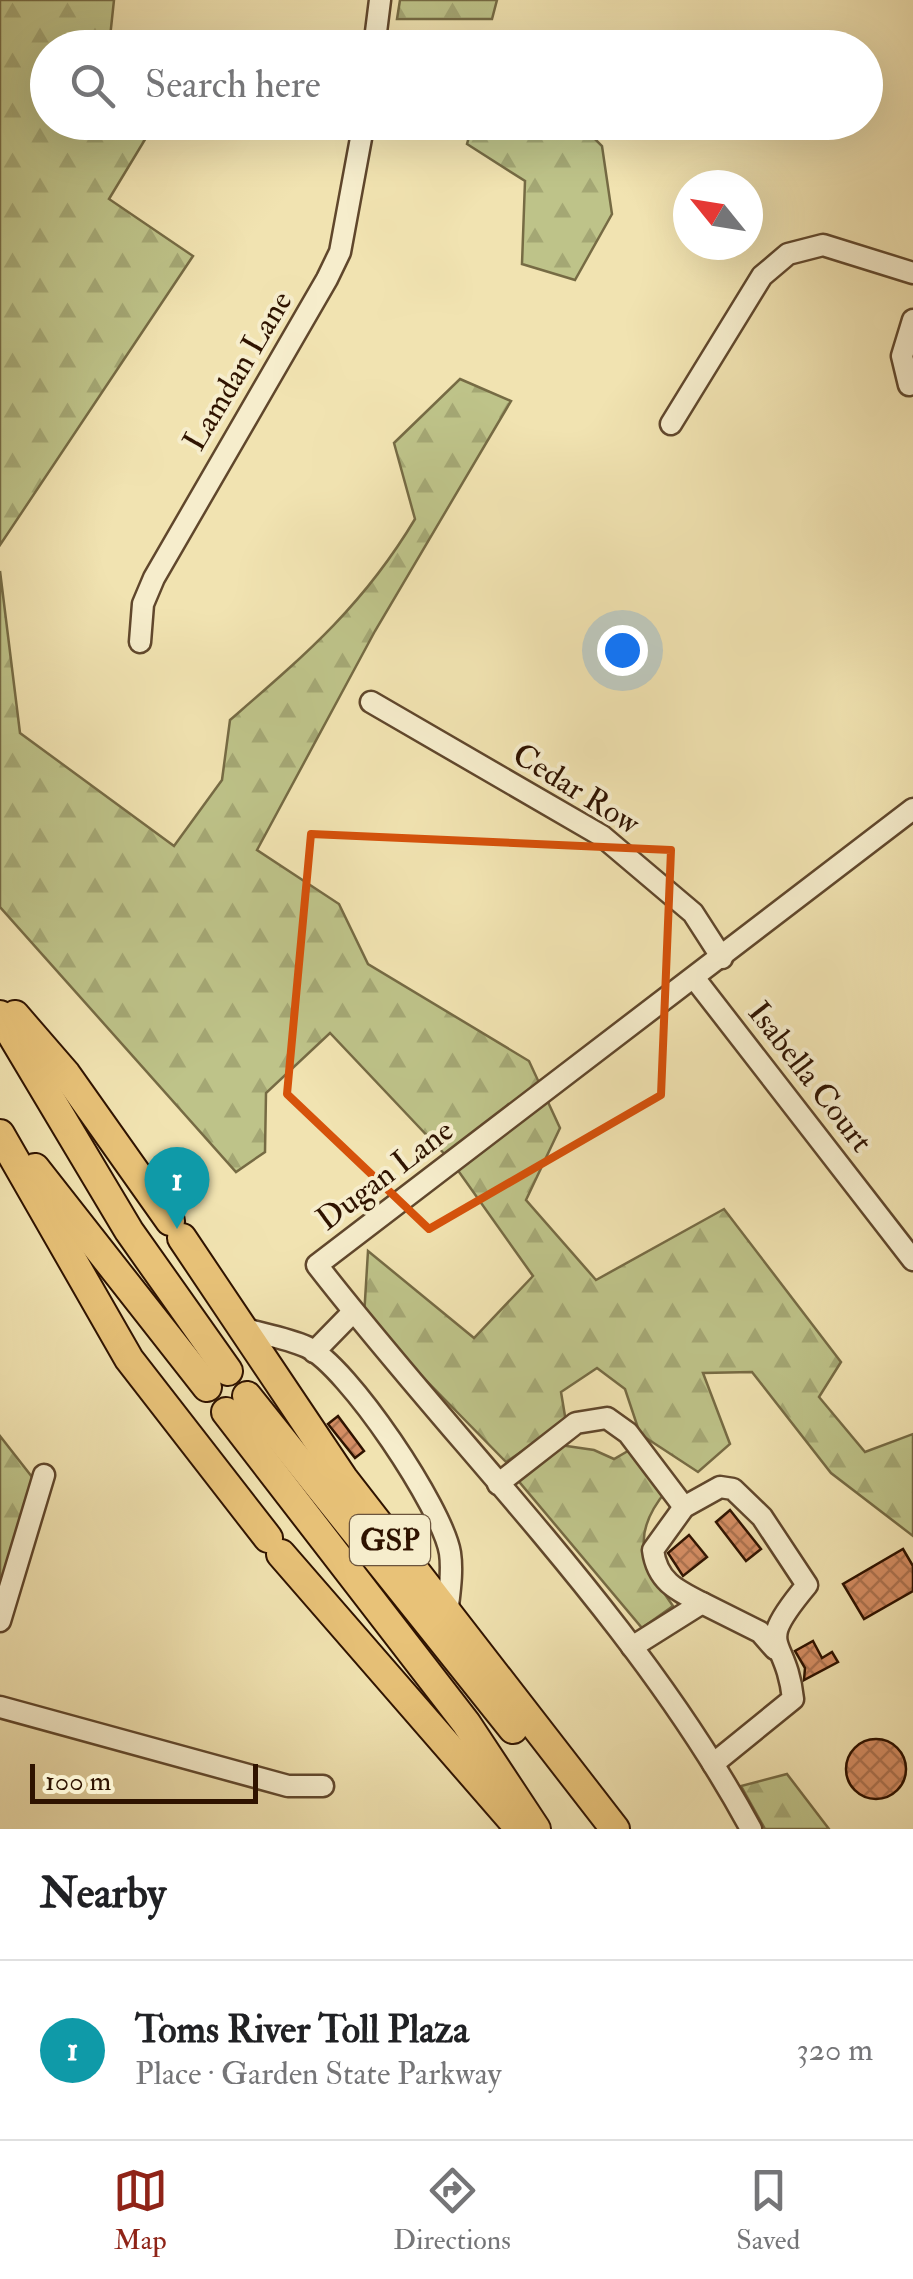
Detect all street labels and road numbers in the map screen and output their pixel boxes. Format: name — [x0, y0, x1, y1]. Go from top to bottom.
street label: Lamdan Lane — [175, 284, 301, 458]
street label: Cedar Row — [505, 734, 648, 844]
street label: Isabella Court — [739, 994, 881, 1160]
street label: Dugan Lane — [309, 1111, 461, 1239]
road number: GSP — [350, 1515, 430, 1565]

